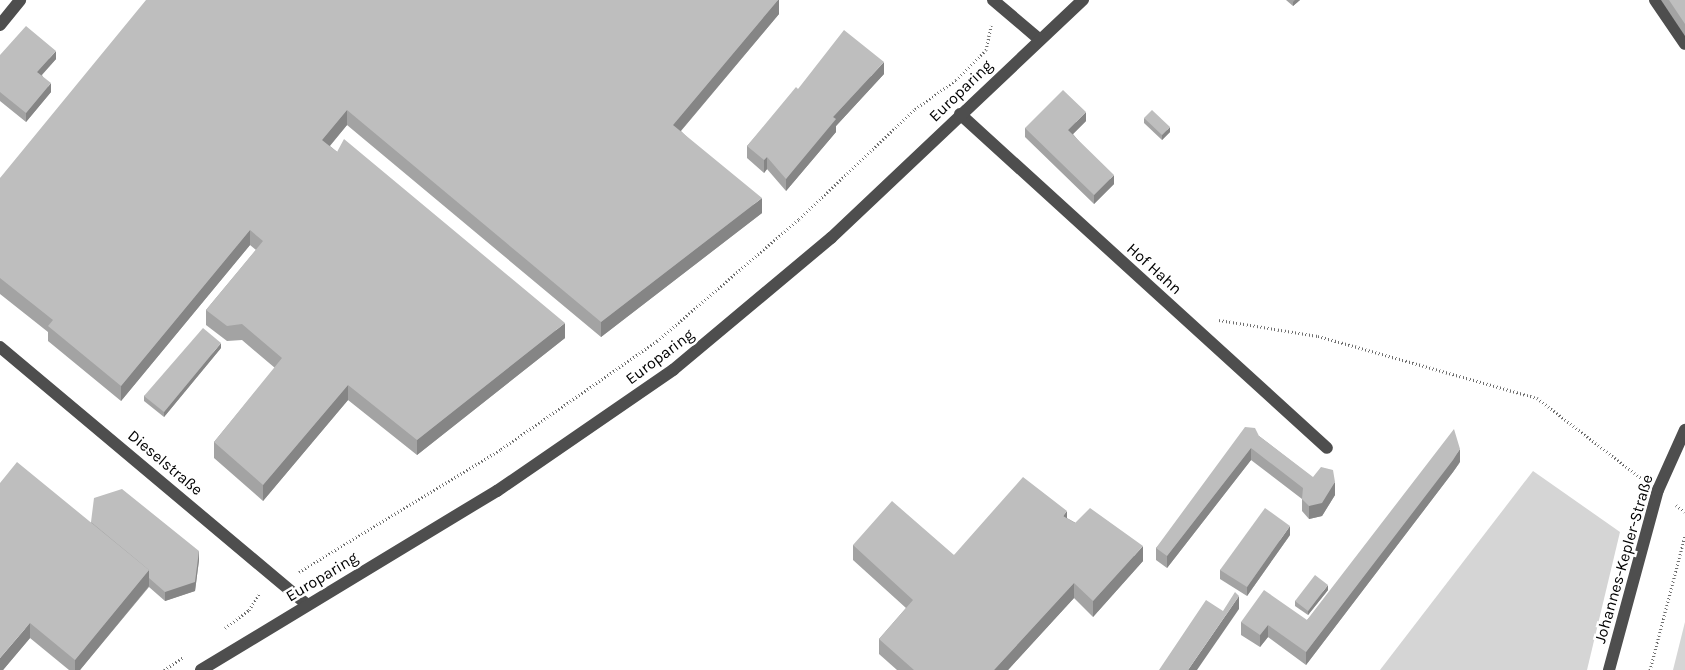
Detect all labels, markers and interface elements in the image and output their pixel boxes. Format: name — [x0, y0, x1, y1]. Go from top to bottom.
street label: Europaring — [925, 56, 997, 126]
street label: Hof Hahn — [1122, 239, 1186, 299]
street label: Europaring — [622, 325, 698, 389]
street label: Dieselstraße — [124, 426, 206, 500]
street label: Johannes-Kepler-Straße — [1591, 472, 1657, 646]
street label: Europaring — [283, 548, 361, 606]

